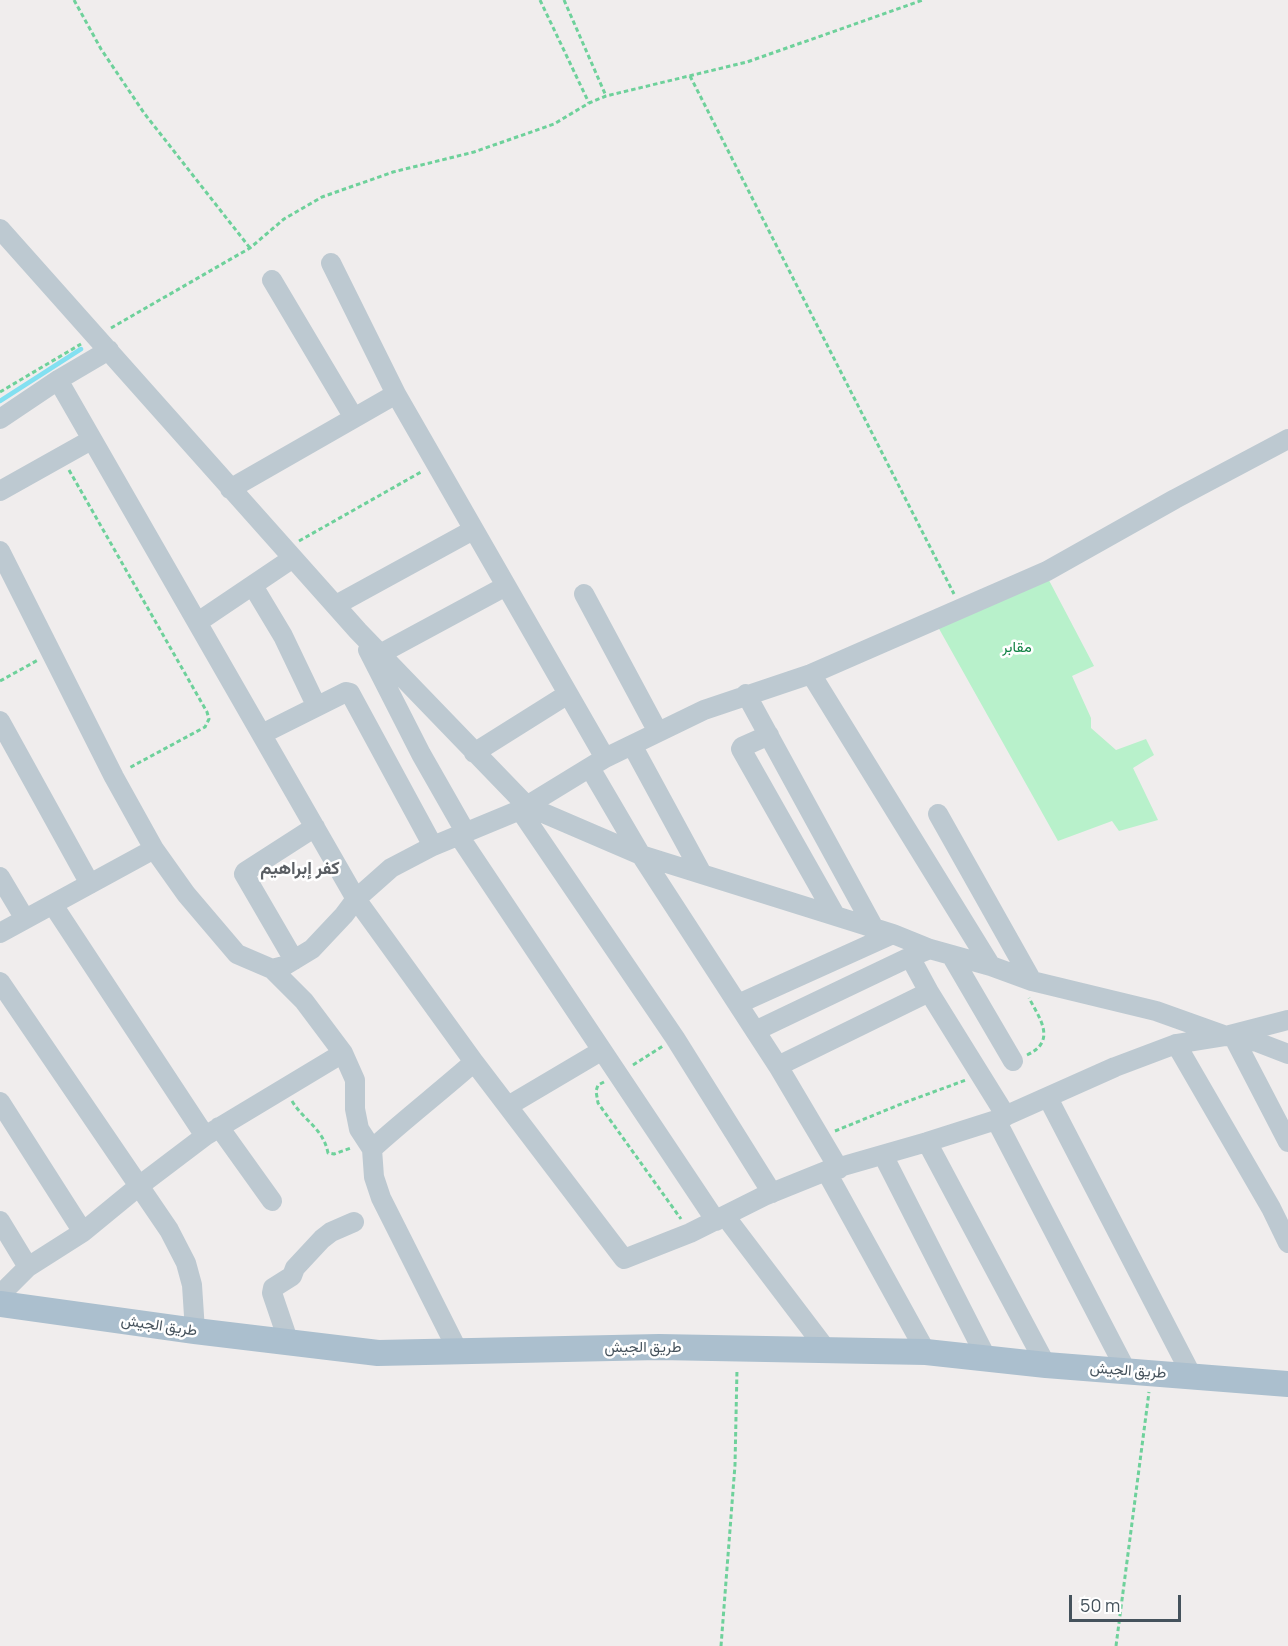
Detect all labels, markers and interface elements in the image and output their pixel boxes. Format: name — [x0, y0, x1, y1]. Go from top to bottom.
park label: مقابر — [1002, 639, 1032, 657]
district label: كفر إبراهيم — [260, 858, 340, 880]
street label: طريق الجيش — [120, 1312, 198, 1340]
street label: طريق الجيش — [605, 1339, 681, 1357]
street label: طريق الجيش — [1089, 1359, 1167, 1383]
scale bar — [1072, 1583, 1184, 1621]
text: 50 m — [1080, 1593, 1120, 1617]

